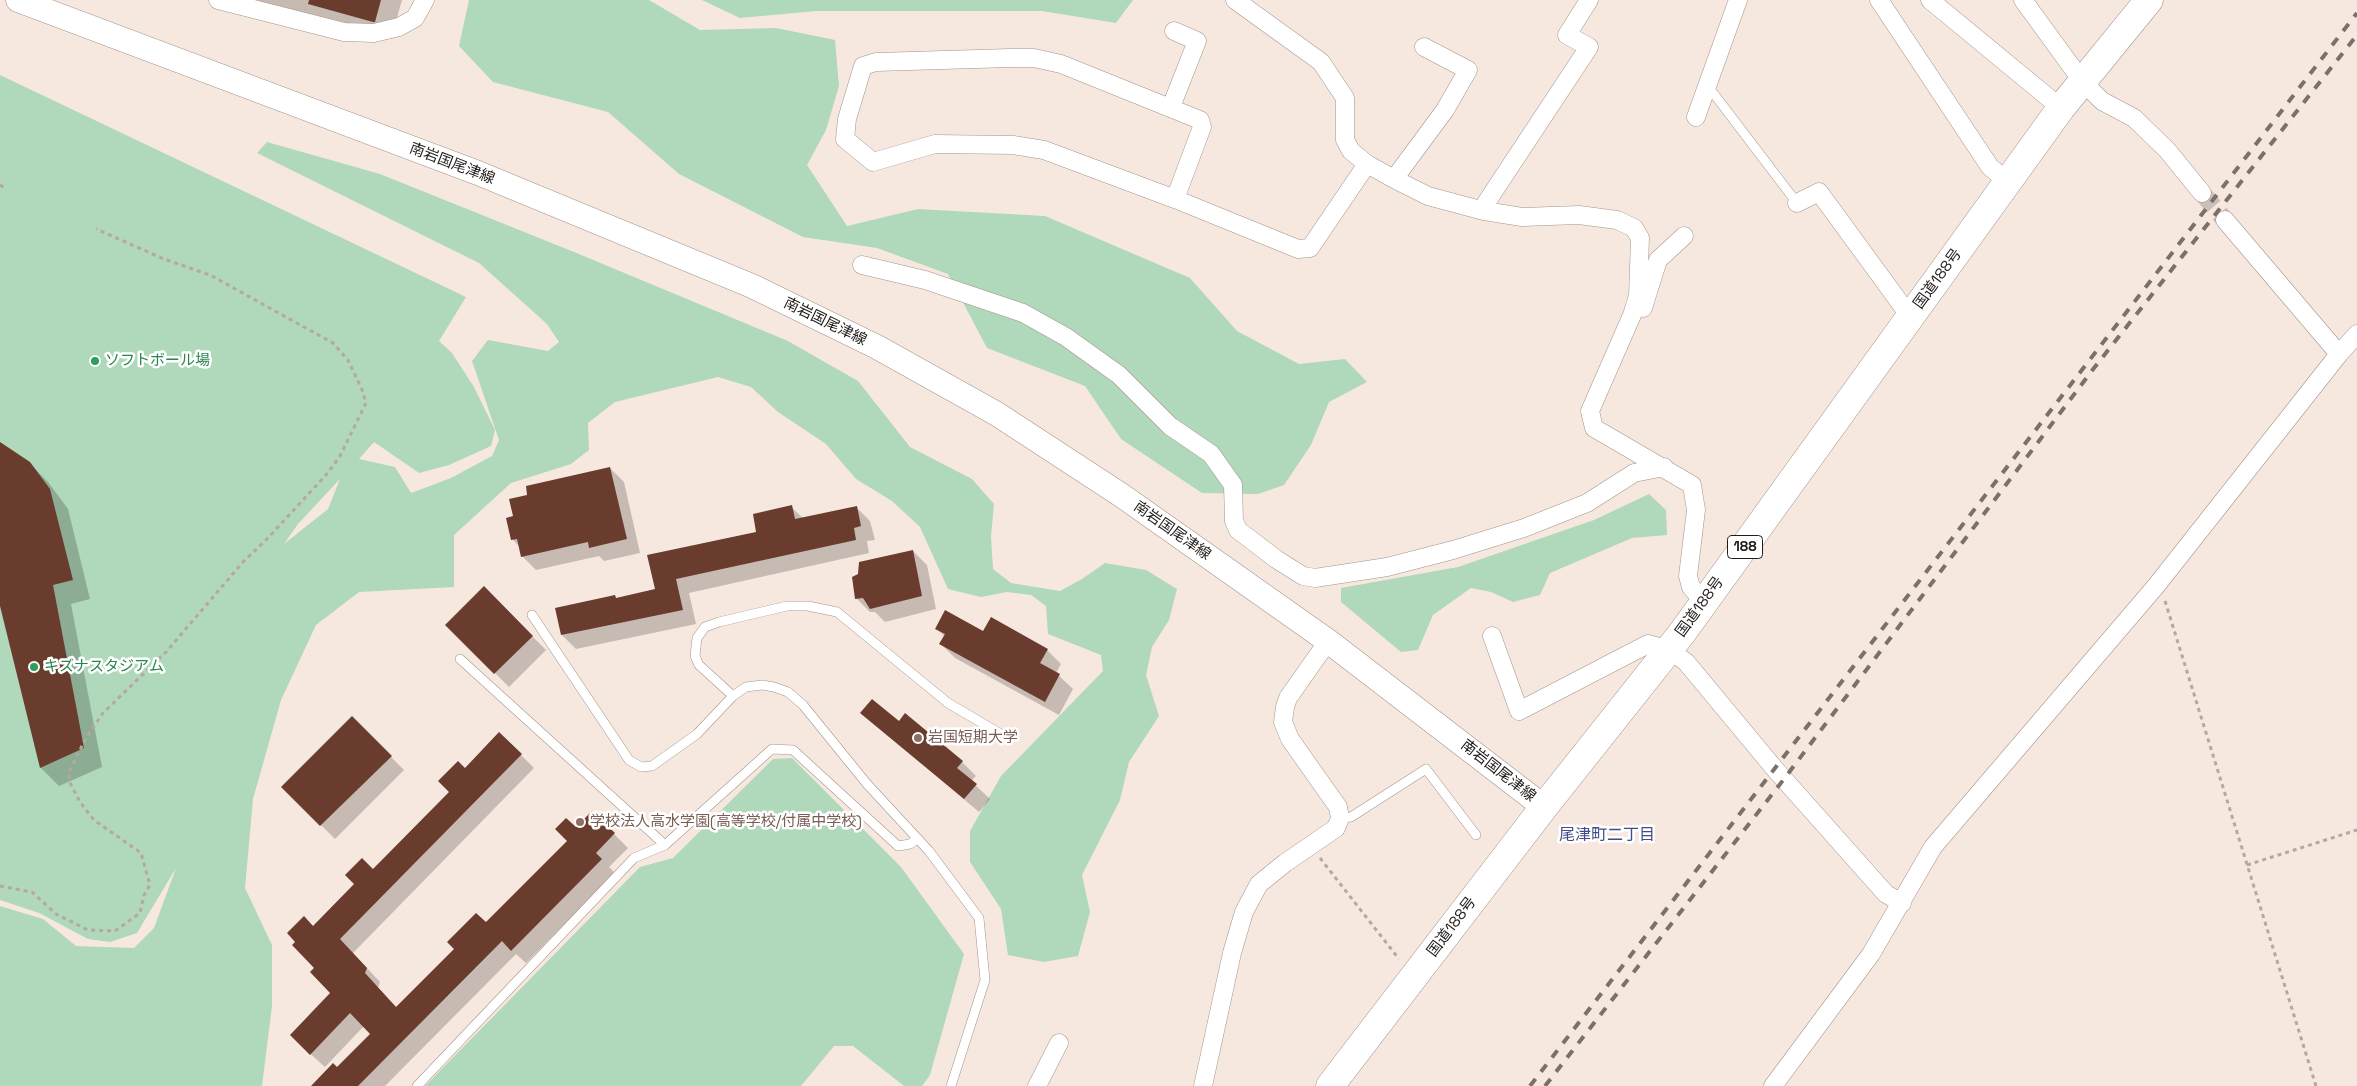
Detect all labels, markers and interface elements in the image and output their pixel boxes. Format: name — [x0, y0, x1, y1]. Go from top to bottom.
street label: 南岩国尾津線 — [407, 139, 497, 189]
street label: 国道188号 — [1910, 245, 1966, 313]
street label: 南岩国尾津線 — [781, 294, 869, 350]
place label: ソフトボール場 — [105, 352, 210, 370]
marker: ソフトボール場 — [89, 355, 101, 367]
street label: 南岩国尾津線 — [1130, 498, 1214, 564]
road number: 188 — [1728, 536, 1762, 558]
street label: 国道188号 — [1672, 573, 1728, 641]
place label: キズナスタジアム — [44, 658, 164, 676]
marker: キズナスタジアム — [28, 661, 40, 673]
place label: 岩国短期大学 — [928, 729, 1018, 747]
marker: 岩国短期大学 — [912, 732, 924, 744]
street label: 南岩国尾津線 — [1457, 736, 1539, 806]
place label: 学校法人高水学園(高等学校/付属中学校) — [590, 813, 862, 831]
marker: 学校法人高水学園(高等学校/付属中学校) — [574, 816, 586, 828]
district label: 尾津町二丁目 — [1559, 826, 1655, 846]
street label: 国道188号 — [1424, 894, 1480, 960]

